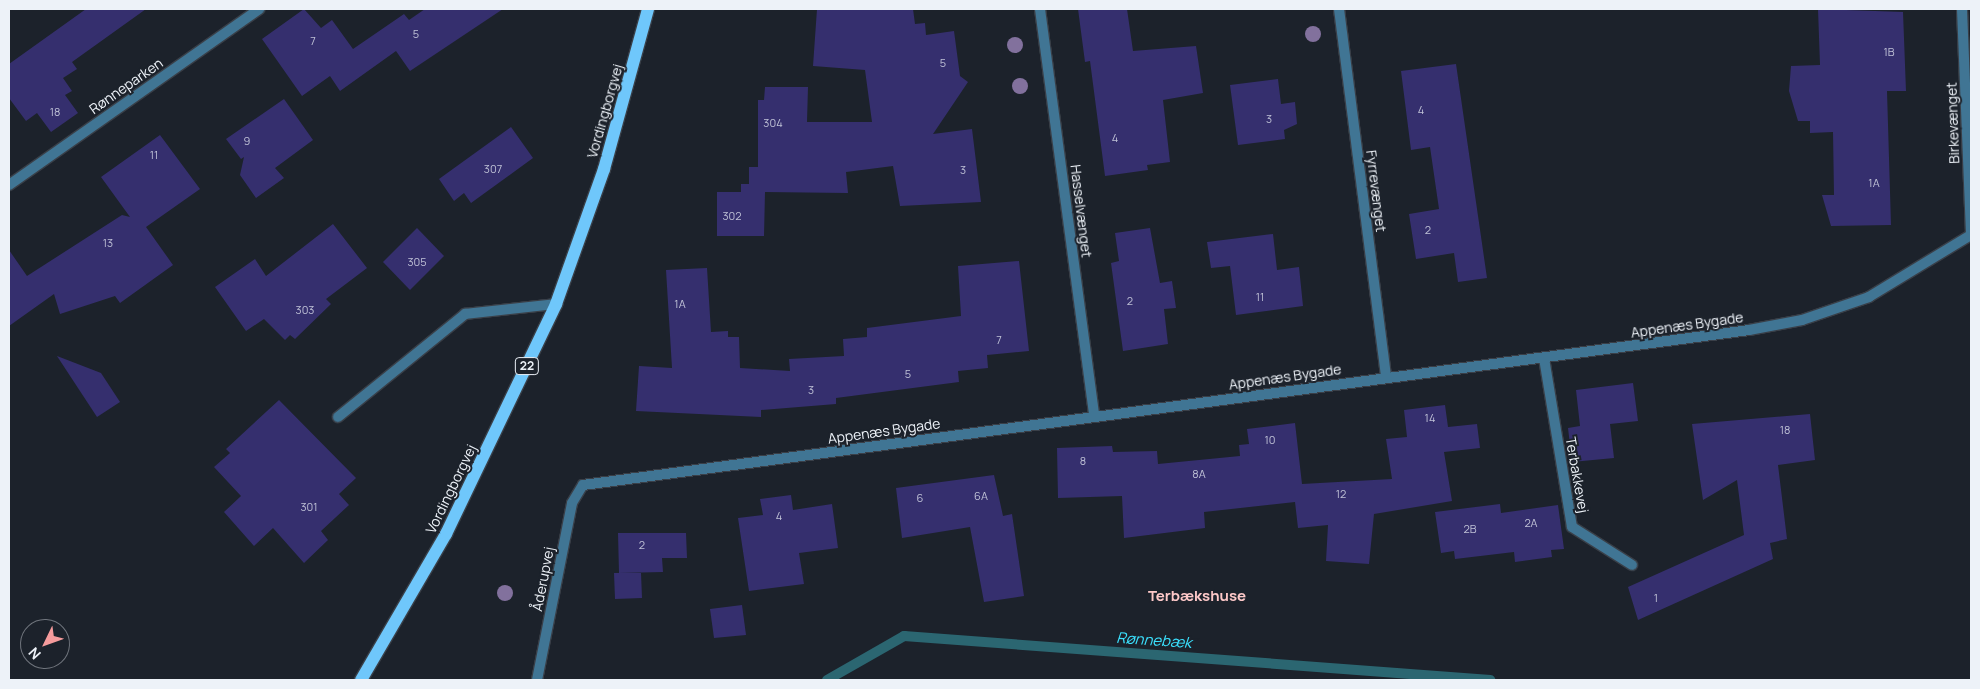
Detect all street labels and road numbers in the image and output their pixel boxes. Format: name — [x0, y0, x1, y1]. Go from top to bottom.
street label: Rønneparken — [86, 54, 166, 118]
street label: Vordingborgvej — [584, 62, 626, 160]
street label: Birkevænget — [1943, 82, 1963, 164]
street label: Fyrrevænget — [1363, 149, 1389, 233]
street label: Hasselvænget — [1067, 164, 1095, 258]
street label: Appenæs Bygade — [1630, 309, 1744, 341]
road number: 22 — [514, 356, 540, 376]
street label: Appenæs Bygade — [1228, 361, 1342, 393]
street label: Appenæs Bygade — [827, 415, 941, 447]
street label: Terbakkevej — [1562, 436, 1592, 514]
street label: Vordingborgvej — [422, 442, 480, 536]
street label: Åderupvej — [529, 545, 557, 613]

